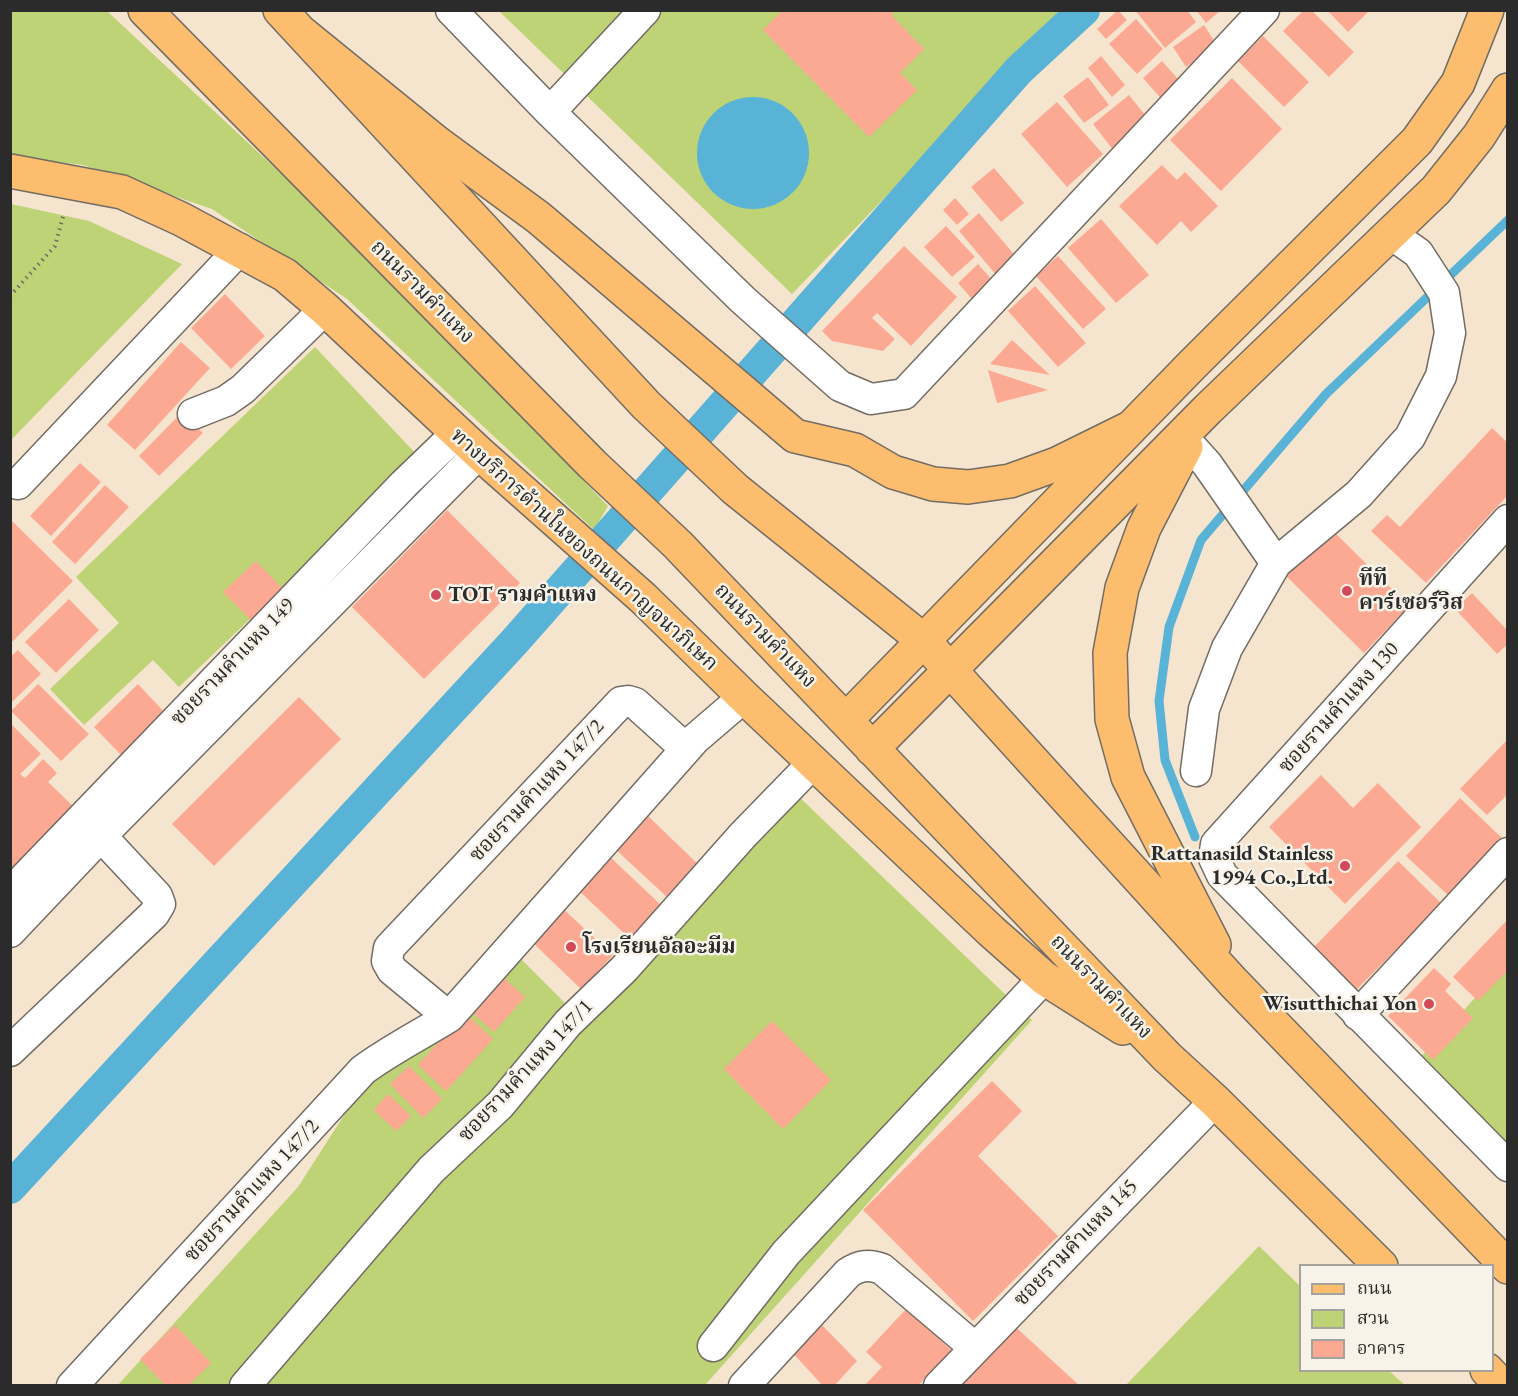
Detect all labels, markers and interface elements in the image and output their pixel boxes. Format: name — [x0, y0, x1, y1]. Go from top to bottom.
street label: ถนนรามคำแหง — [365, 235, 479, 349]
street label: ทางบริการด้านในของถนนกาญจนาภิเษก — [445, 423, 723, 677]
place label: ทีที คาร์เซอร์วิส — [1359, 566, 1463, 616]
street label: ถนนรามคำแหง — [709, 578, 821, 694]
place label: TOT รามคำแหง — [448, 582, 597, 608]
marker: ทีที คาร์เซอร์วิส — [1340, 584, 1354, 598]
marker: TOT รามคำแหง — [429, 588, 443, 602]
street label: ซอยรามคำแหง 149 — [166, 593, 300, 731]
street label: ซอยรามคำแหง 130 — [1274, 637, 1404, 779]
street label: ซอยรามคำแหง 147/2 — [464, 714, 610, 868]
place label: Rattanasild Stainless 1994 Co.,Ltd. — [1151, 841, 1333, 891]
marker: Rattanasild Stainless 1994 Co.,Ltd. — [1338, 859, 1352, 873]
street label: ถนนรามคำแหง — [1045, 929, 1157, 1045]
place label: โรงเรียนอัลอะมีม — [583, 934, 735, 960]
marker: โรงเรียนอัลอะมีม — [564, 940, 578, 954]
place label: Wisutthichai Yon — [1263, 991, 1417, 1017]
street label: ซอยรามคำแหง 147/1 — [453, 994, 599, 1148]
marker: Wisutthichai Yon — [1422, 997, 1436, 1011]
street label: ซอยรามคำแหง 147/2 — [179, 1114, 325, 1268]
street label: ซอยรามคำแหง 145 — [1009, 1174, 1143, 1312]
legend — [1299, 1264, 1494, 1372]
text: ถนน — [1357, 1276, 1392, 1299]
text: สวน — [1357, 1306, 1389, 1329]
text: อาคาร — [1357, 1336, 1406, 1359]

